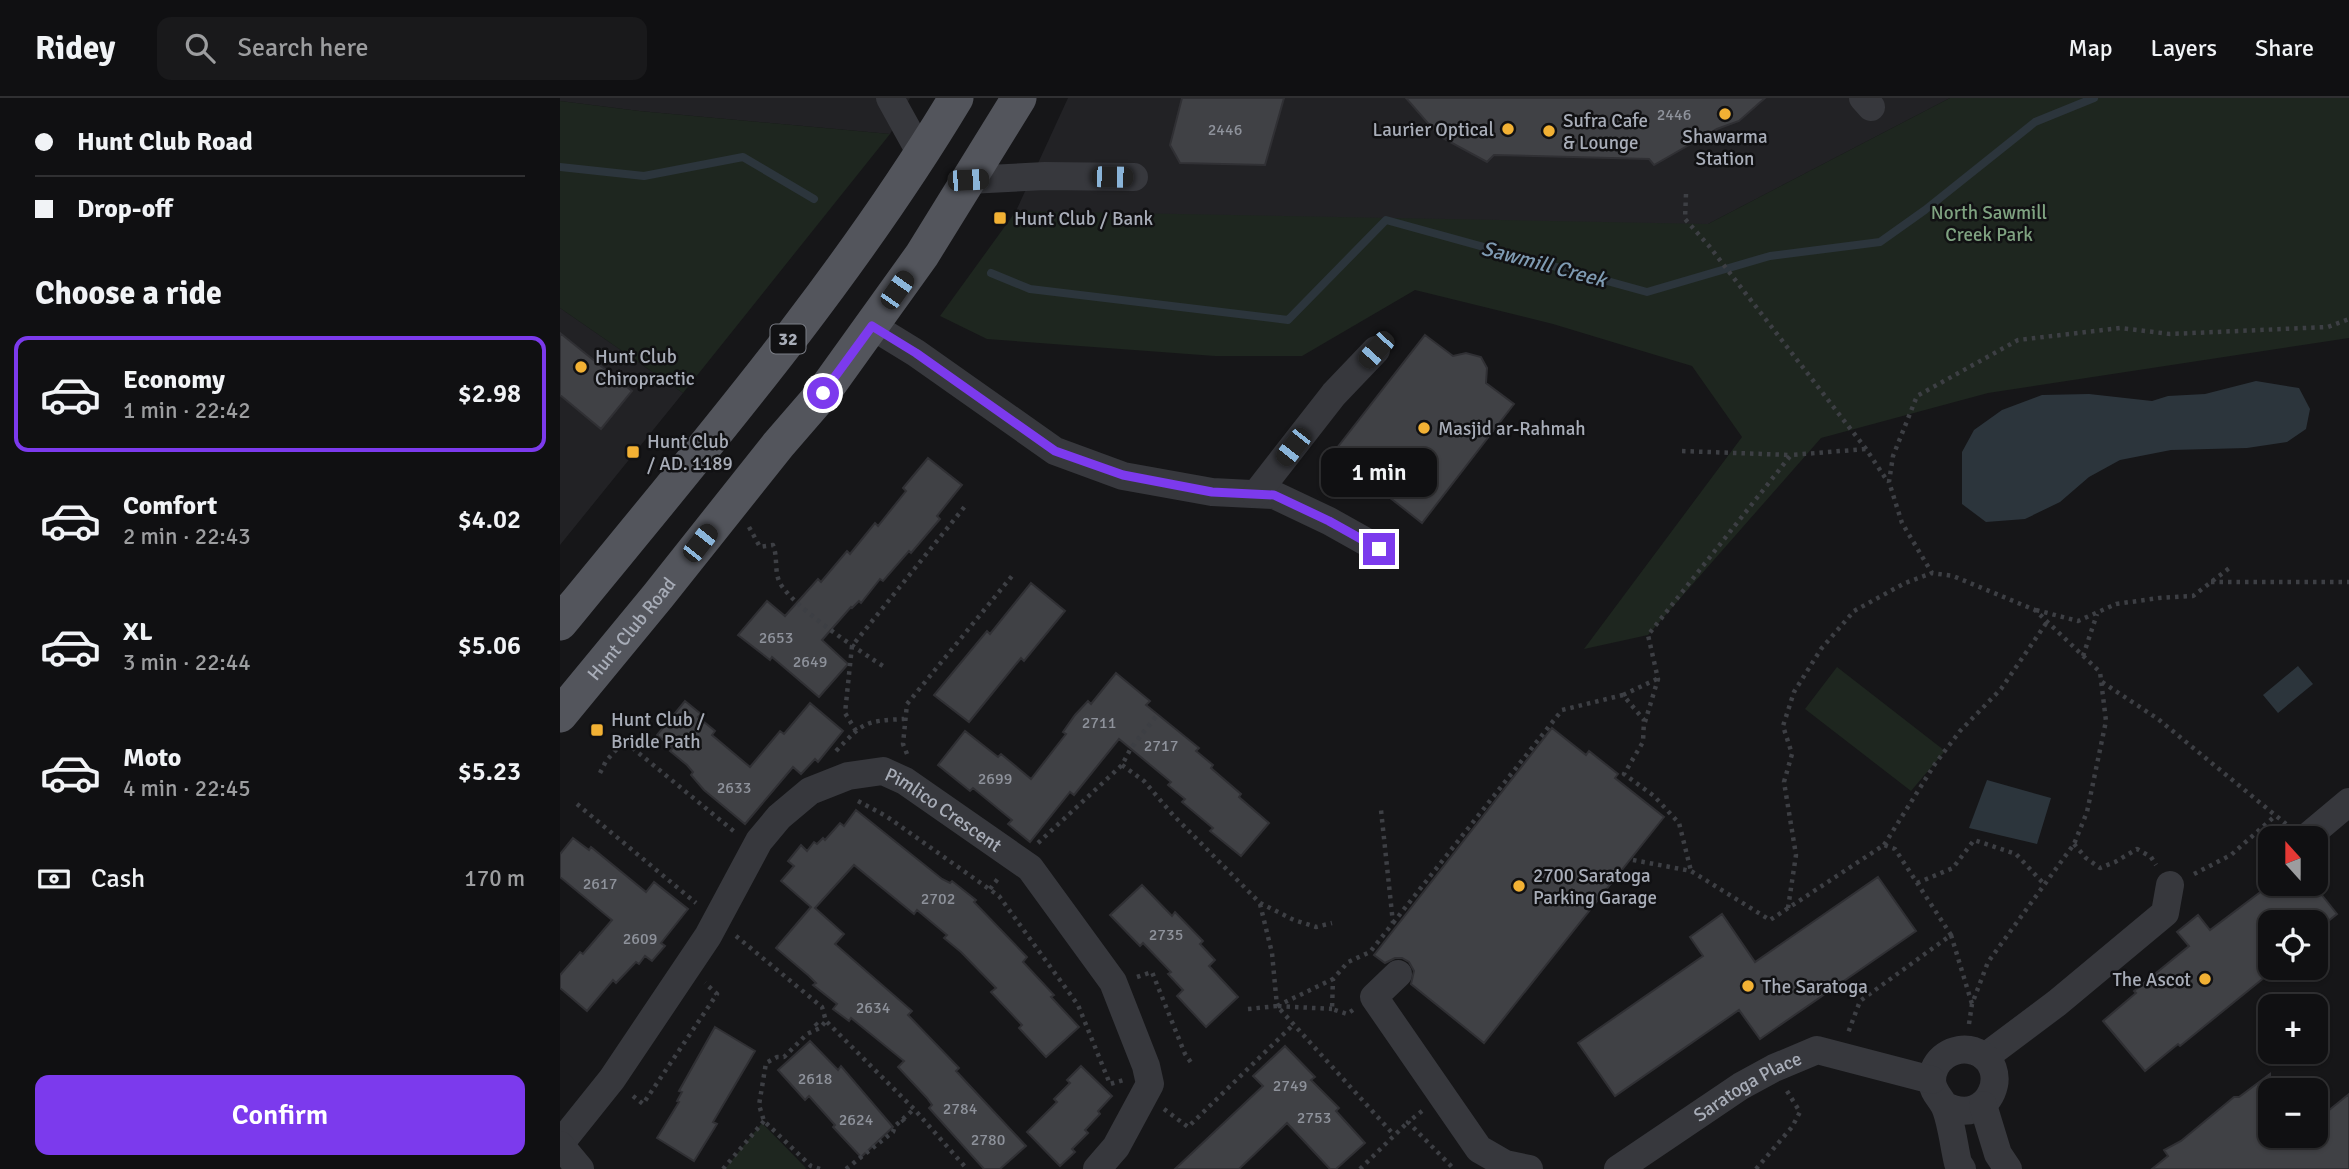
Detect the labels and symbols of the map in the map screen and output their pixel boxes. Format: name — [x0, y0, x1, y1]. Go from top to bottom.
house number: 2446 — [1657, 105, 1691, 125]
marker: Shawarma Station — [1717, 106, 1733, 122]
place label: Sufra Cafe & Lounge — [1563, 109, 1648, 155]
place label: Laurier Optical — [1372, 118, 1494, 142]
house number: 2446 — [1208, 120, 1242, 140]
marker: Laurier Optical — [1500, 121, 1516, 137]
marker: Sufra Cafe & Lounge — [1541, 123, 1557, 139]
place label: Shawarma Station — [1682, 125, 1768, 171]
car — [1091, 166, 1134, 188]
car — [947, 168, 990, 192]
park label: North Sawmill Creek Park — [1931, 201, 2047, 247]
place label: Hunt Club / Bank — [1014, 207, 1154, 231]
marker: Hunt Club / Bank — [992, 210, 1008, 226]
water label: Sawmill Creek — [1479, 235, 1612, 294]
car — [877, 267, 918, 313]
road number: 32 — [770, 325, 806, 354]
car — [1355, 327, 1398, 373]
place label: Hunt Club Chiropractic — [595, 345, 695, 391]
marker: Hunt Club Chiropractic — [573, 359, 589, 375]
route start — [807, 377, 839, 409]
place label: Masjid ar-Rahmah — [1438, 417, 1586, 441]
marker: Masjid ar-Rahmah — [1416, 420, 1432, 436]
car — [1272, 424, 1315, 470]
place label: Hunt Club / AD. 1189 — [647, 430, 733, 476]
marker: Hunt Club / AD. 1189 — [625, 444, 641, 460]
callout: 1 min — [1321, 448, 1437, 496]
car — [679, 520, 722, 566]
route end — [1363, 533, 1395, 565]
street label: Hunt Club Road — [582, 573, 681, 686]
house number: 2653 — [759, 628, 793, 648]
house number: 2649 — [793, 652, 827, 672]
place label: Hunt Club / Bridle Path — [611, 708, 705, 754]
house number: 2711 — [1082, 713, 1116, 733]
marker: Hunt Club / Bridle Path — [589, 722, 605, 738]
house number: 2717 — [1144, 736, 1178, 756]
street label: Pimlico Crescent — [881, 763, 1007, 858]
house number: 2699 — [978, 769, 1012, 789]
house number: 2633 — [717, 778, 751, 798]
north arrow — [2258, 826, 2328, 896]
place label: 2700 Saratoga Parking Garage — [1533, 864, 1657, 910]
house number: 2617 — [583, 874, 617, 894]
marker: 2700 Saratoga Parking Garage — [1511, 878, 1527, 894]
house number: 2702 — [921, 889, 955, 909]
house number: 2735 — [1149, 925, 1183, 945]
house number: 2609 — [623, 929, 657, 949]
place label: The Ascot — [2112, 968, 2191, 992]
marker: The Ascot — [2197, 971, 2213, 987]
place label: The Saratoga — [1762, 975, 1868, 999]
marker: The Saratoga — [1740, 978, 1756, 994]
house number: 2634 — [856, 998, 891, 1018]
street label: Saratoga Place — [1689, 1047, 1805, 1128]
house number: 2618 — [798, 1069, 832, 1089]
house number: 2749 — [1273, 1076, 1307, 1096]
house number: 2784 — [943, 1099, 978, 1119]
house number: 2753 — [1297, 1108, 1331, 1128]
house number: 2624 — [839, 1110, 874, 1130]
house number: 2780 — [971, 1130, 1005, 1150]

